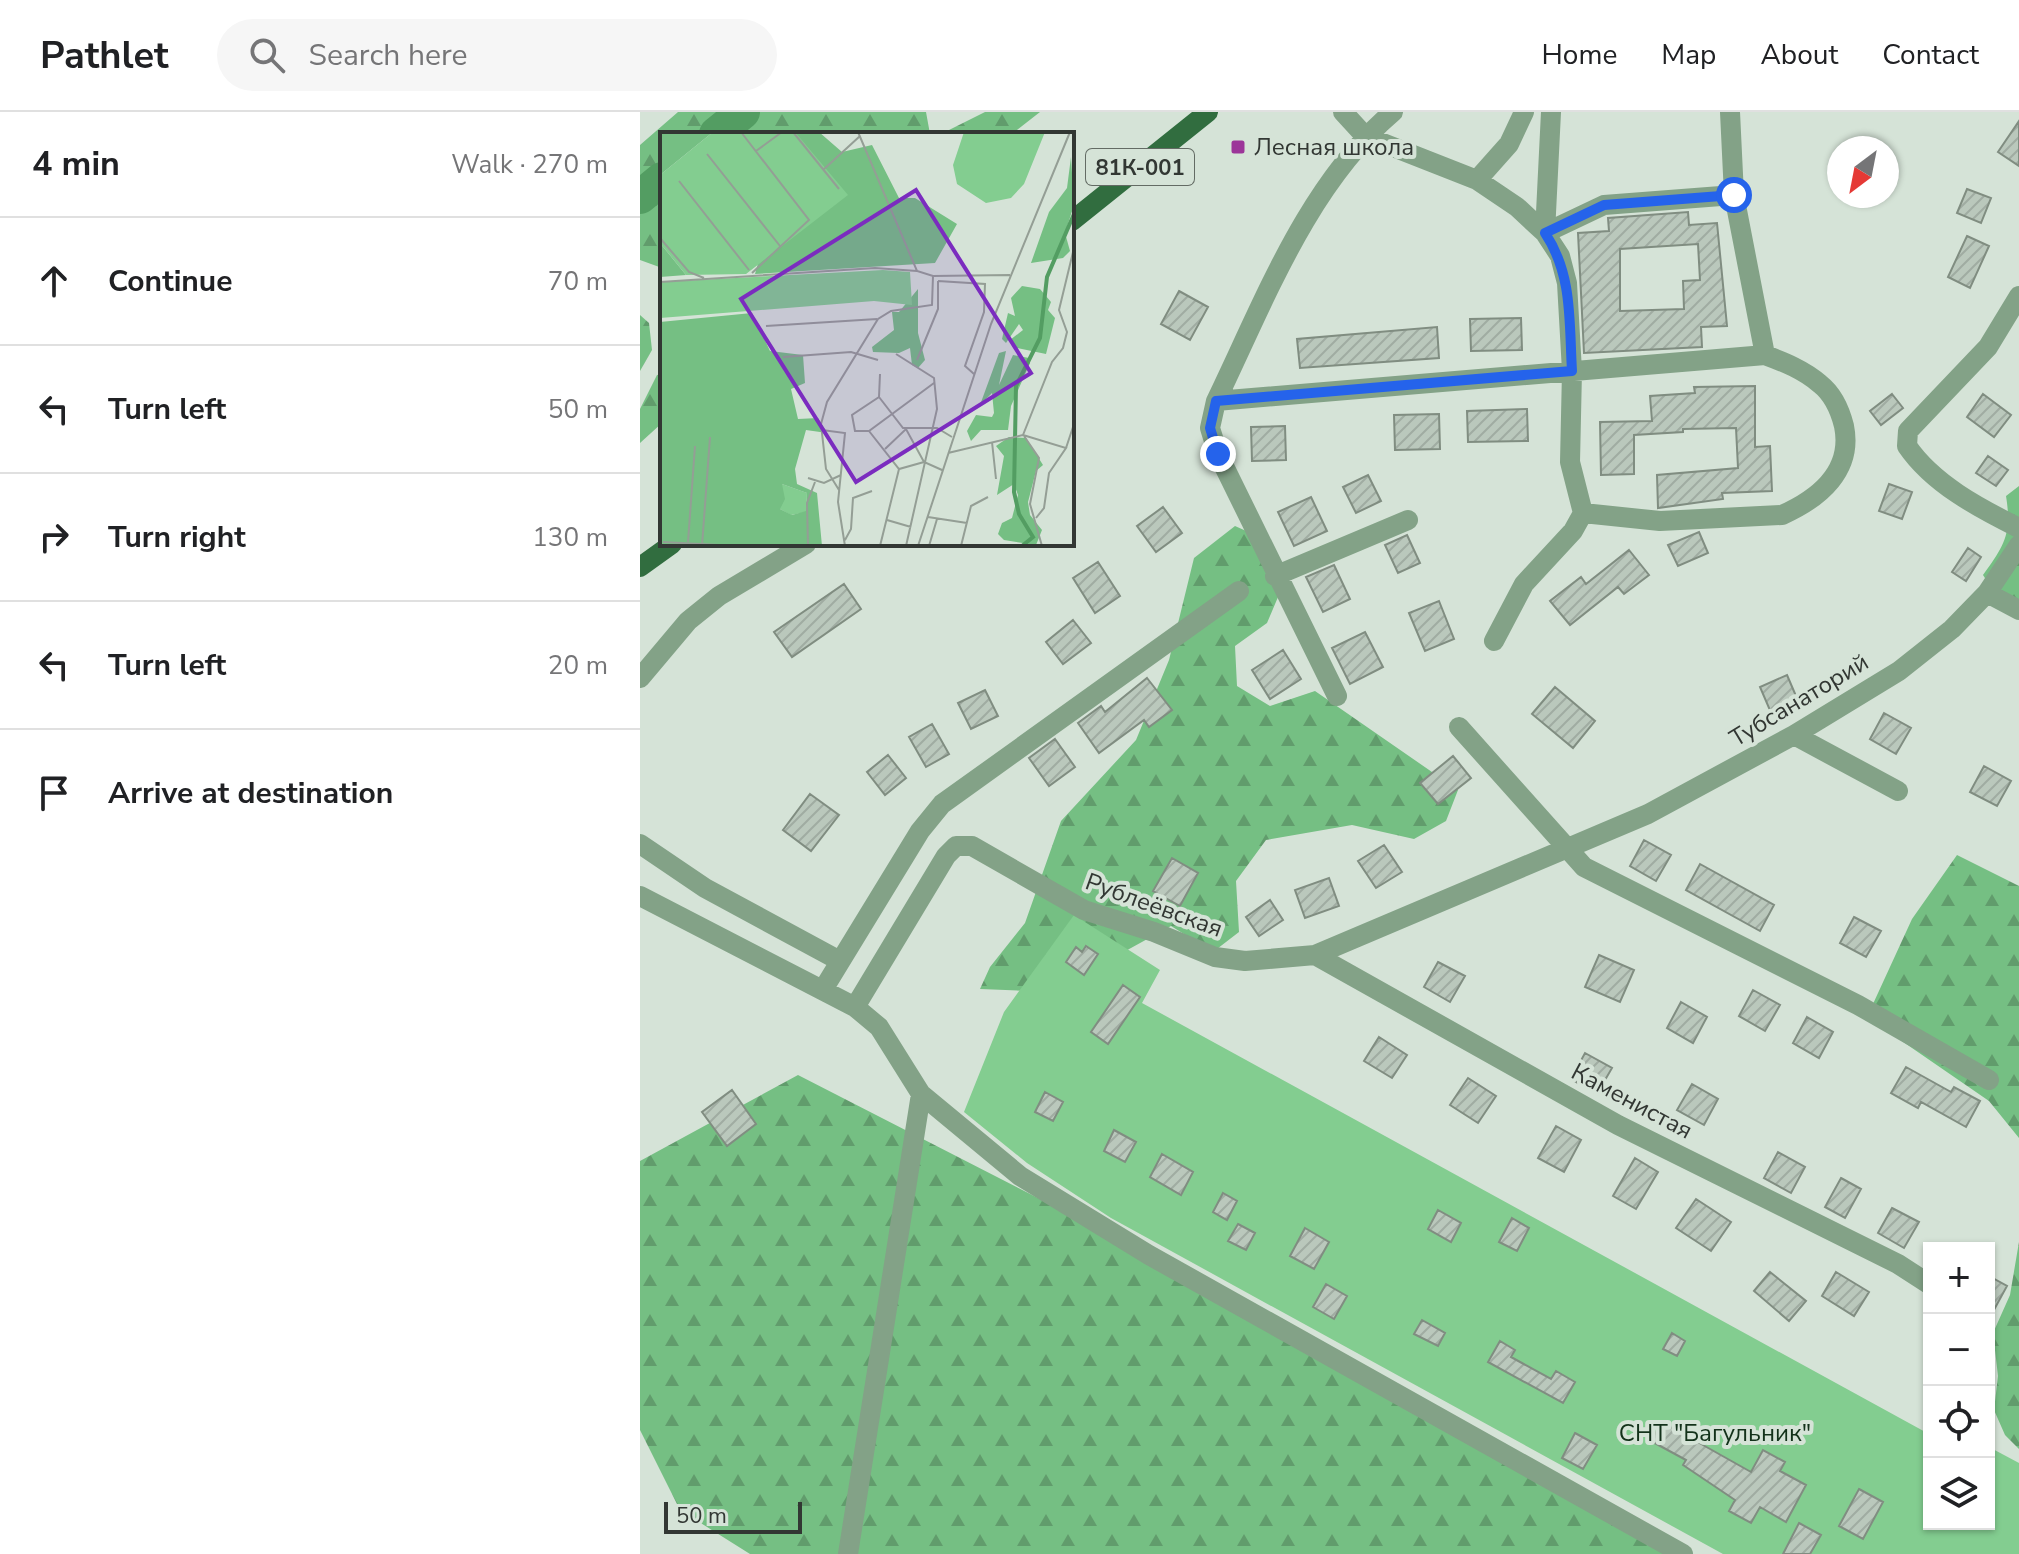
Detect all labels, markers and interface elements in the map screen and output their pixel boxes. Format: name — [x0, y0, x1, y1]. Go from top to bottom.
search box — [217, 19, 777, 91]
text: Pathlet — [40, 30, 169, 81]
icon: search — [245, 33, 289, 77]
text: Search here — [309, 35, 468, 76]
text: Home — [1542, 36, 1617, 74]
text: Map — [1661, 36, 1716, 74]
text: About — [1760, 36, 1838, 74]
text: Contact — [1882, 36, 1979, 74]
place label: Лесная школа — [1254, 131, 1414, 163]
inset map — [660, 132, 1074, 546]
north arrow — [1827, 136, 1899, 208]
marker: Лесная школа — [1229, 138, 1247, 156]
text: 4 min — [32, 141, 120, 187]
text: Walk · 270 m — [451, 147, 608, 182]
road number: 81К-001 — [1086, 149, 1194, 185]
route start — [1716, 177, 1752, 213]
icon: ahead — [32, 259, 76, 303]
text: Continue — [108, 261, 233, 302]
text: 70 m — [548, 264, 608, 299]
icon: left — [32, 387, 76, 431]
text: Turn left — [108, 389, 226, 430]
text: 50 m — [548, 392, 608, 427]
route end — [1200, 436, 1236, 472]
icon: right — [32, 515, 76, 559]
text: Turn right — [108, 517, 246, 558]
text: 130 m — [532, 520, 608, 555]
icon: left — [32, 643, 76, 687]
text: Turn left — [108, 645, 226, 686]
street label: Тубсанаторий — [1724, 646, 1874, 754]
text: 20 m — [548, 648, 608, 683]
icon: arrive — [32, 771, 76, 815]
text: Arrive at destination — [108, 773, 393, 814]
street label: Рублеёвская — [1081, 865, 1227, 945]
street label: Каменистая — [1566, 1056, 1698, 1146]
map controls — [1923, 1242, 1995, 1530]
button: + — [1923, 1242, 1995, 1314]
button: − — [1923, 1314, 1995, 1386]
button: locate — [1923, 1386, 1995, 1458]
park label: СНТ "Багульник" — [1619, 1417, 1811, 1449]
button: layers — [1923, 1458, 1995, 1530]
scale bar — [664, 1498, 802, 1534]
text: 50 m — [676, 1501, 727, 1531]

